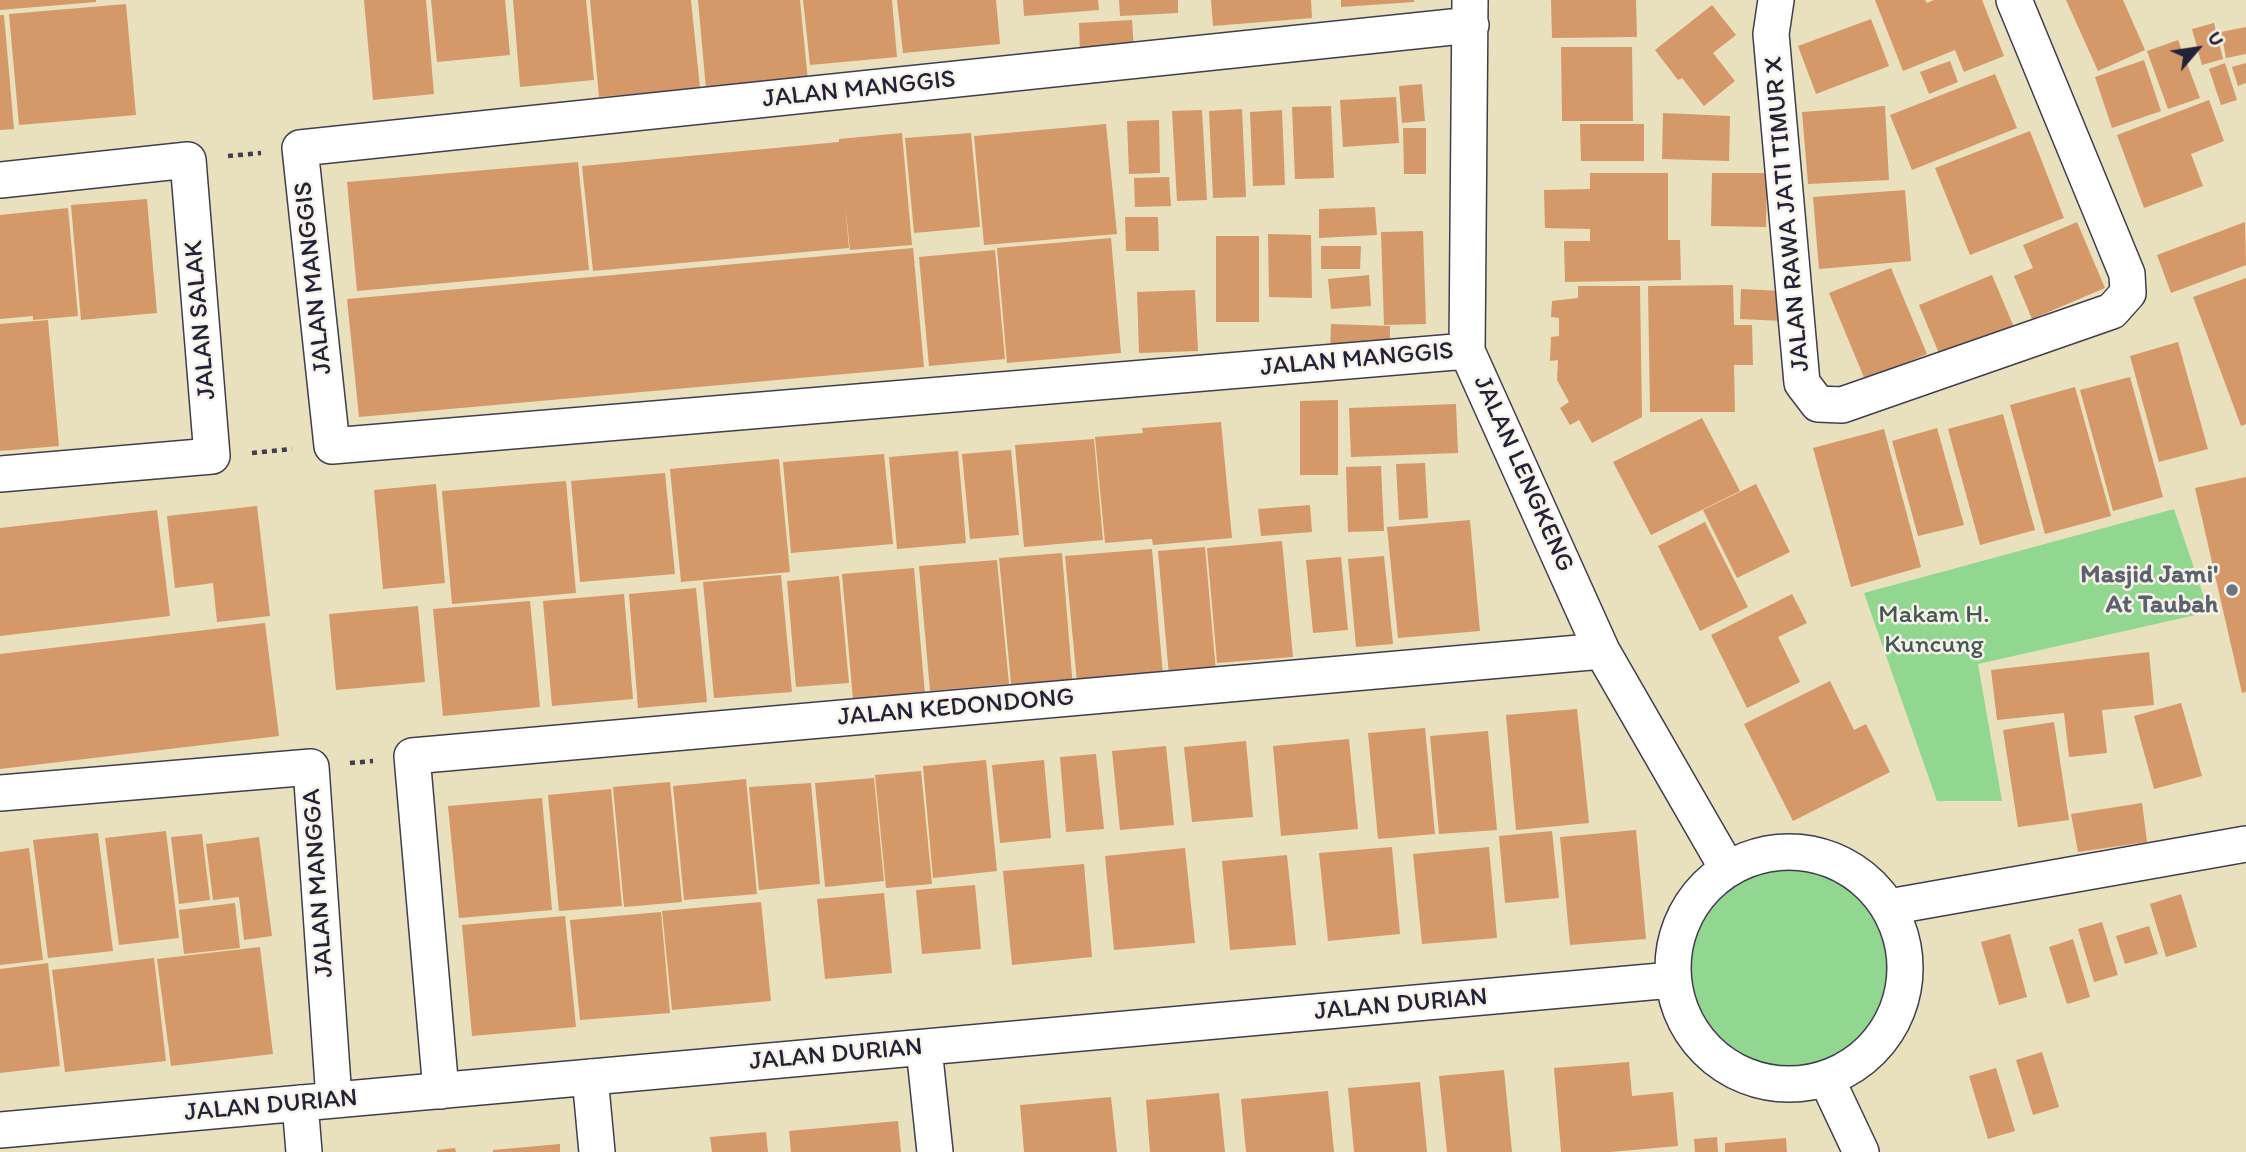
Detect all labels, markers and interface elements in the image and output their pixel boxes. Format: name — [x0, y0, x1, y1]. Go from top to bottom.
north arrow — [2162, 14, 2232, 84]
text: U — [2203, 27, 2229, 50]
street label: JALAN RAWA JATI TIMUR X — [1759, 55, 1817, 373]
street label: JALAN MANGGIS — [761, 64, 957, 116]
street label: JALAN MANGGIS — [288, 180, 340, 376]
street label: JALAN SALAK — [178, 239, 224, 401]
street label: JALAN MANGGIS — [1259, 336, 1455, 384]
street label: JALAN LENGKENG — [1466, 371, 1580, 577]
place label: Masjid Jami' At Taubah — [2080, 559, 2218, 620]
marker: Masjid Jami' At Taubah — [2224, 582, 2240, 598]
park label: Makam H. Kuncung — [1878, 599, 1990, 660]
street label: JALAN KEDONDONG — [836, 682, 1076, 734]
street label: JALAN MANGGA — [297, 788, 341, 978]
street label: JALAN DURIAN — [1313, 982, 1489, 1028]
street label: JALAN DURIAN — [748, 1032, 924, 1078]
street label: JALAN DURIAN — [183, 1083, 359, 1129]

